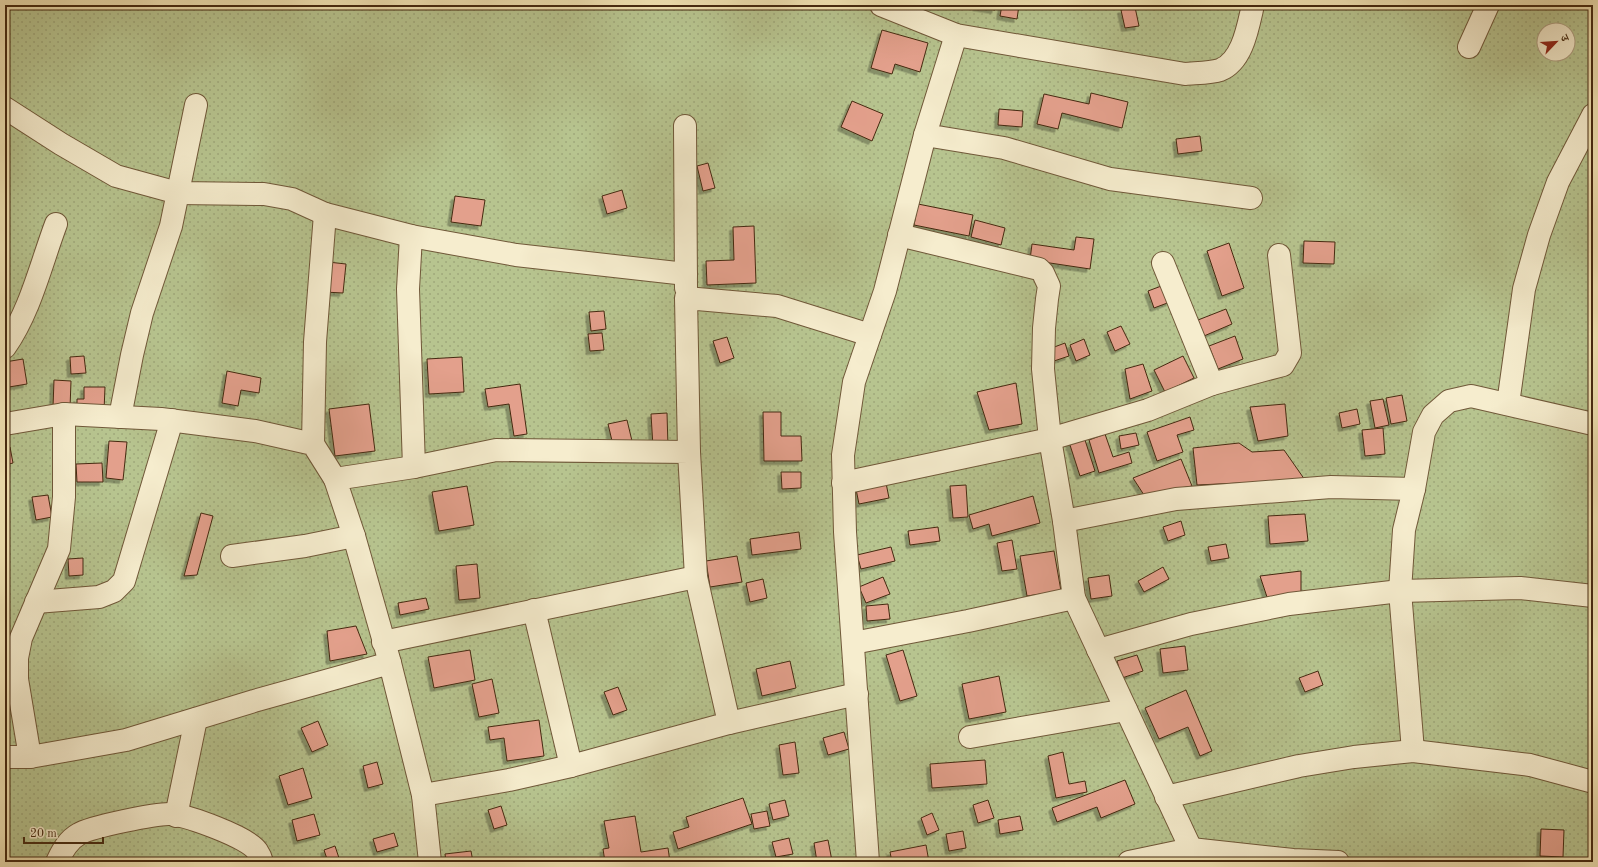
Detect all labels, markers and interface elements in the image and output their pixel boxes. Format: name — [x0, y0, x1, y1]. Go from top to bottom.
north arrow — [1536, 22, 1576, 62]
text: उ — [1557, 33, 1570, 45]
scale bar — [24, 819, 103, 845]
text: 20 m — [30, 828, 57, 840]

